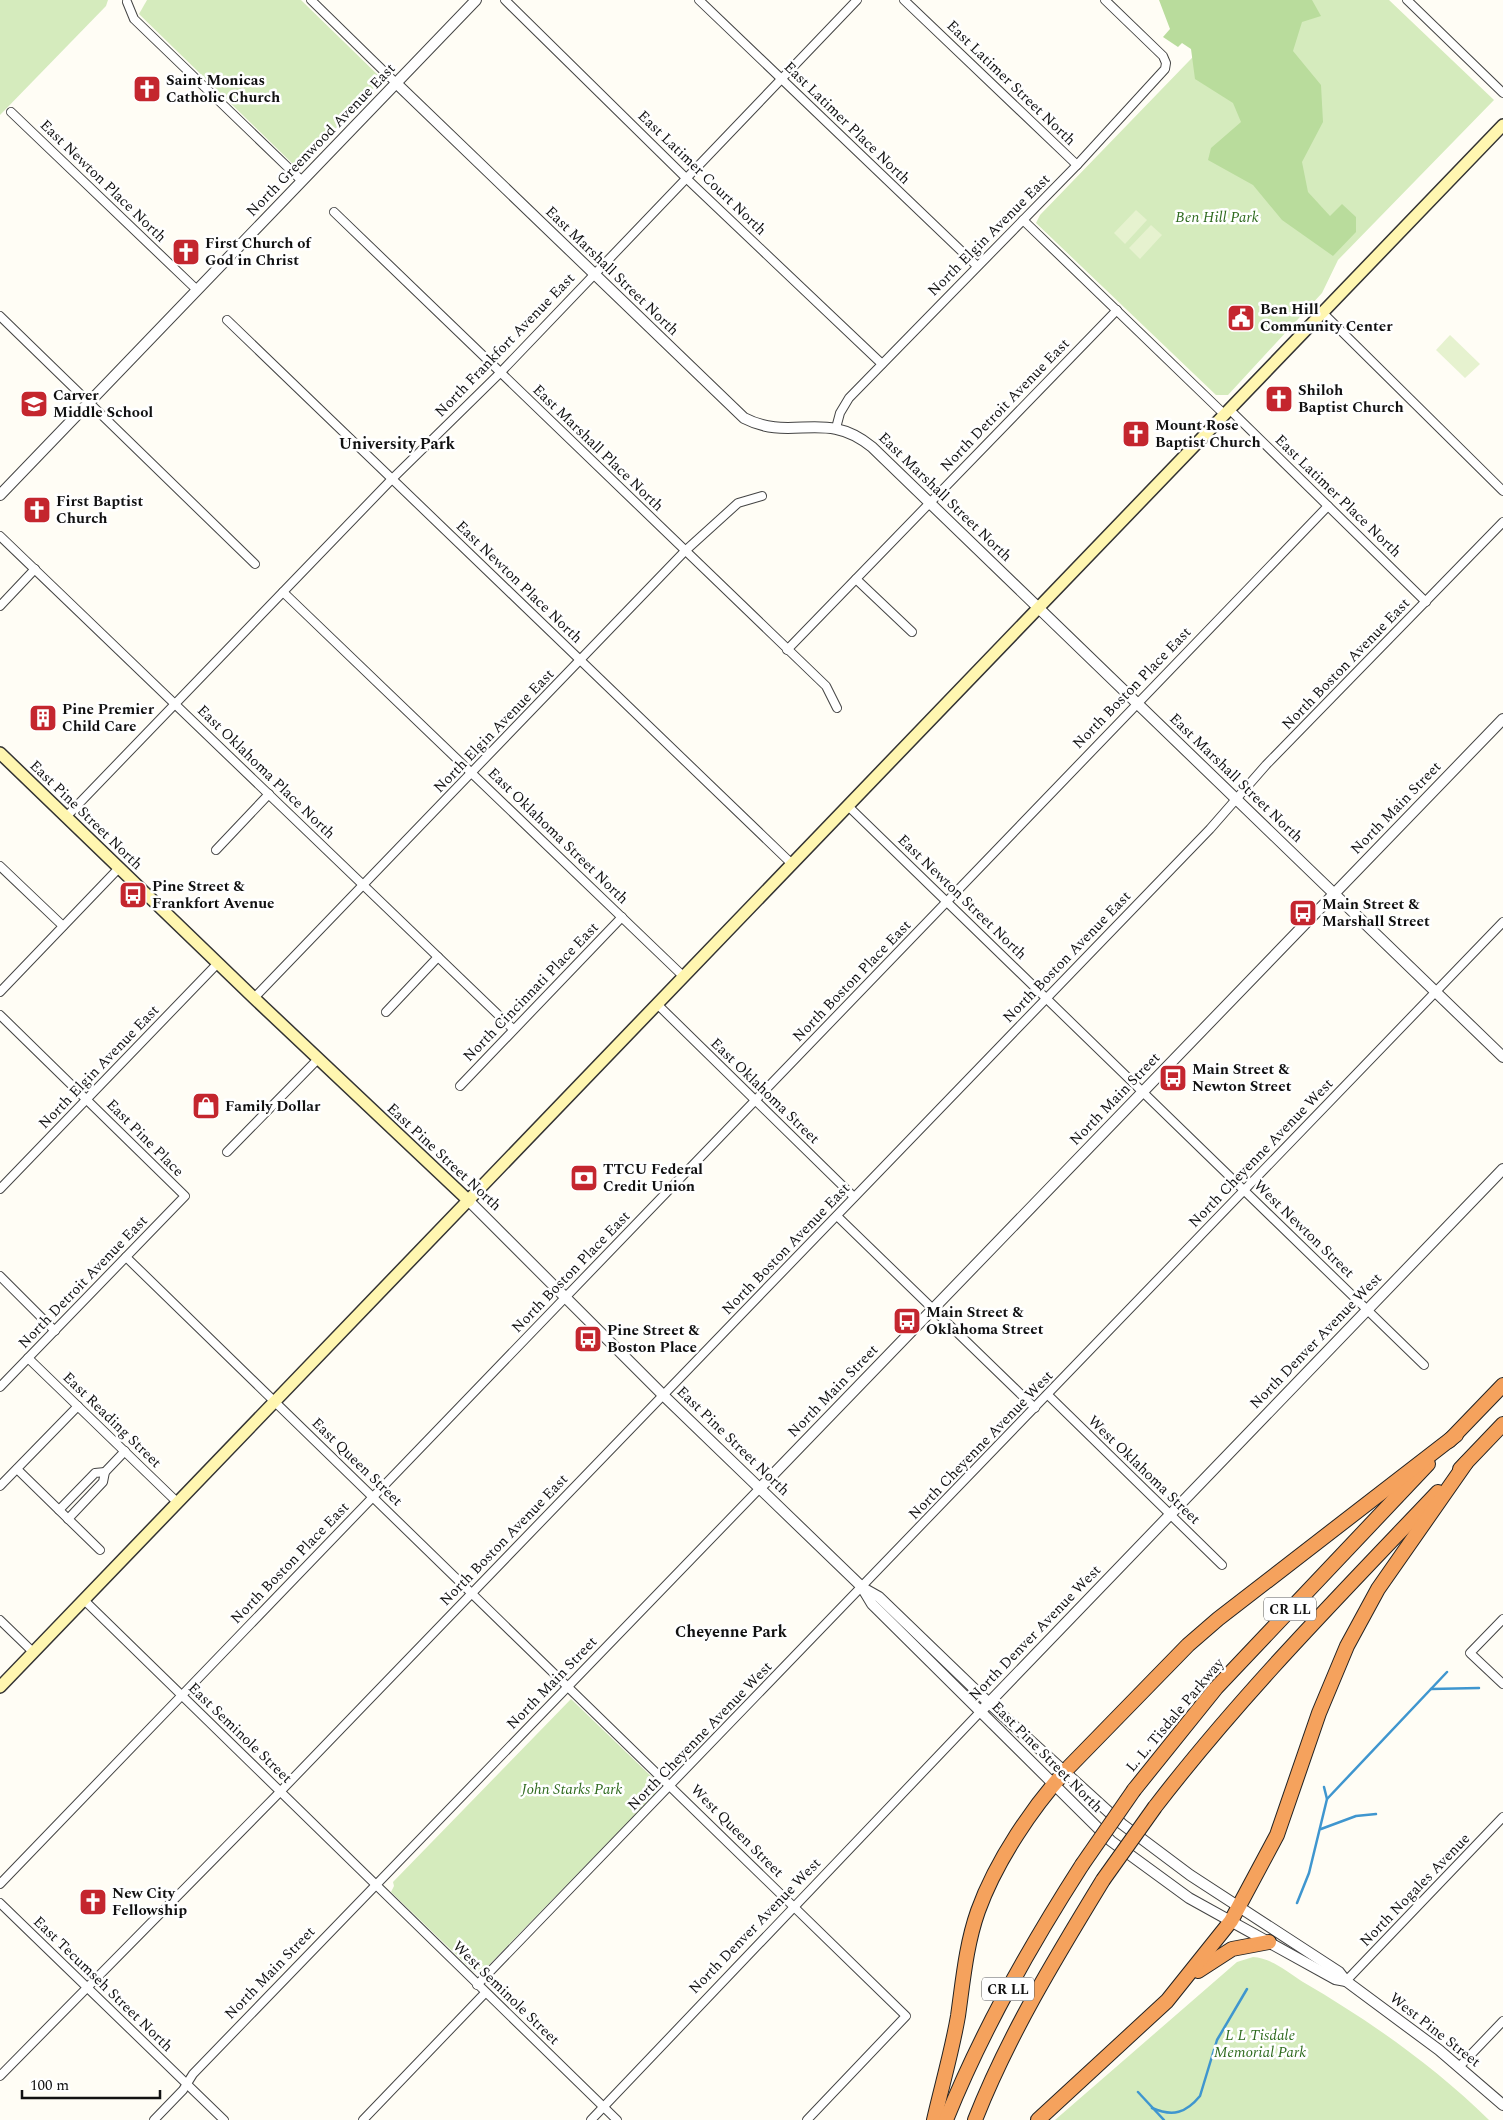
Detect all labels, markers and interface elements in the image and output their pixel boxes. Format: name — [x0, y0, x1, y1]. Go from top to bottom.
street label: East Latimer Street North — [941, 15, 1081, 151]
street label: East Latimer Place North — [778, 56, 916, 190]
street label: North Greenwood Avenue East — [241, 58, 401, 222]
place label: Saint Monicas Catholic Church — [166, 69, 280, 109]
church icon: Saint Monicas Catholic Church — [132, 74, 162, 104]
street label: East Latimer Court North — [632, 105, 772, 241]
street label: East Newton Place North — [34, 114, 172, 248]
street label: North Elgin Avenue East — [922, 168, 1056, 302]
street label: East Marshall Street North — [540, 201, 684, 341]
park label: Ben Hill Park — [1175, 206, 1259, 229]
place label: First Church of God in Christ — [205, 232, 312, 272]
church icon: First Church of God in Christ — [171, 237, 201, 267]
street label: North Frankfort Avenue East — [430, 268, 580, 422]
place label: Ben Hill Community Center — [1260, 298, 1393, 338]
public building icon: Ben Hill Community Center — [1226, 303, 1256, 333]
street label: North Detroit Avenue East — [935, 333, 1075, 477]
street label: East Marshall Place North — [527, 379, 669, 517]
place label: Shiloh Baptist Church — [1298, 379, 1404, 419]
place label: Carver Middle School — [53, 384, 153, 424]
church icon: Shiloh Baptist Church — [1264, 384, 1294, 414]
school or university icon: Carver Middle School — [19, 389, 49, 419]
place label: Mount Rose Baptist Church — [1155, 414, 1261, 454]
church icon: Mount Rose Baptist Church — [1121, 419, 1151, 449]
street label: East Marshall Street North — [873, 427, 1017, 567]
street label: East Latimer Place North — [1269, 429, 1407, 563]
district label: University Park — [339, 432, 456, 456]
place label: First Baptist Church — [56, 490, 143, 530]
church icon: First Baptist Church — [22, 495, 52, 525]
street label: East Newton Place North — [450, 515, 588, 649]
street label: North Boston Avenue East — [1277, 593, 1415, 735]
street label: North Boston Place East — [1067, 622, 1197, 754]
street label: North Elgin Avenue East — [428, 664, 560, 798]
place label: Pine Premier Child Care — [62, 698, 155, 738]
street label: East Oklahoma Place North — [192, 700, 341, 845]
building icon: Pine Premier Child Care — [28, 703, 58, 733]
street label: East Marshall Street North — [1164, 708, 1308, 848]
street label: East Pine Street North — [24, 755, 148, 875]
street label: North Main Street — [1345, 756, 1447, 860]
street label: East Oklahoma Street North — [482, 762, 634, 910]
street label: East Newton Street North — [892, 829, 1032, 965]
place label: Pine Street & Frankfort Avenue — [152, 875, 274, 915]
bus stop icon: Pine Street & Frankfort Avenue — [118, 880, 148, 910]
street label: North Boston Avenue East — [998, 886, 1136, 1028]
place label: Main Street & Marshall Street — [1322, 893, 1430, 933]
bus stop icon: Main Street & Marshall Street — [1288, 898, 1318, 928]
street label: North Boston Place East — [787, 915, 917, 1047]
street label: North Cincinnati Place East — [458, 917, 604, 1067]
street label: North Elgin Avenue East — [33, 1000, 165, 1134]
street label: East Oklahoma Street — [705, 1033, 825, 1149]
street label: North Main Street — [1064, 1047, 1166, 1151]
place label: Main Street & Newton Street — [1192, 1058, 1292, 1098]
bus stop icon: Main Street & Newton Street — [1158, 1063, 1188, 1093]
street label: North Cheyenne Avenue West — [1183, 1073, 1339, 1233]
shop icon: Family Dollar — [191, 1091, 221, 1121]
street label: East Pine Place — [101, 1094, 189, 1182]
place label: Family Dollar — [225, 1095, 321, 1118]
street label: East Pine Street North — [381, 1098, 507, 1217]
place label: TTCU Federal Credit Union — [603, 1158, 703, 1198]
bank icon: TTCU Federal Credit Union — [569, 1163, 599, 1193]
street label: West Newton Street — [1248, 1175, 1360, 1283]
street label: North Boston Avenue East — [717, 1178, 855, 1320]
street label: North Boston Place East — [506, 1206, 636, 1338]
street label: North Detroit Avenue East — [13, 1210, 153, 1354]
street label: North Denver Avenue West — [1244, 1268, 1388, 1414]
place label: Main Street & Oklahoma Street — [926, 1301, 1044, 1341]
bus stop icon: Main Street & Oklahoma Street — [892, 1306, 922, 1336]
place label: Pine Street & Boston Place — [607, 1319, 700, 1359]
bus stop icon: Pine Street & Boston Place — [573, 1324, 603, 1354]
street label: North Main Street — [782, 1339, 884, 1443]
street label: North Cheyenne Avenue West — [903, 1365, 1059, 1525]
street label: East Reading Street — [57, 1367, 167, 1473]
street label: East Pine Street North — [671, 1381, 795, 1501]
street label: West Oklahoma Street — [1082, 1410, 1206, 1530]
street label: East Queen Street — [306, 1412, 408, 1512]
street label: North Boston Avenue East — [435, 1469, 573, 1611]
street label: North Boston Place East — [225, 1497, 355, 1629]
street label: North Denver Avenue West — [963, 1560, 1107, 1706]
road number: CR LL — [1264, 1598, 1316, 1620]
district label: Cheyenne Park — [675, 1620, 787, 1644]
street label: North Main Street — [501, 1631, 603, 1735]
street label: L. L. Tisdale Parkway — [1120, 1652, 1230, 1777]
street label: North Cheyenne Avenue West — [622, 1656, 778, 1816]
street label: East Seminole Street — [183, 1677, 297, 1789]
street label: East Pine Street North — [986, 1696, 1108, 1818]
park label: John Starks Park — [521, 1778, 622, 1801]
street label: West Queen Street — [685, 1779, 789, 1883]
street label: North Nogales Avenue — [1354, 1828, 1476, 1952]
street label: North Denver Avenue West — [683, 1853, 827, 1999]
place label: New City Fellowship — [112, 1882, 187, 1922]
church icon: New City Fellowship — [78, 1887, 108, 1917]
street label: East Tecumseh Street North — [28, 1911, 178, 2057]
street label: North Main Street — [219, 1921, 321, 2025]
street label: West Seminole Street — [447, 1935, 565, 2051]
road number: CR LL — [982, 1978, 1034, 2000]
street label: West Pine Street — [1384, 1987, 1486, 2073]
park label: L L Tisdale Memorial Park — [1214, 2024, 1306, 2064]
scale bar — [22, 2068, 160, 2100]
text: 100 m — [30, 2074, 69, 2097]

